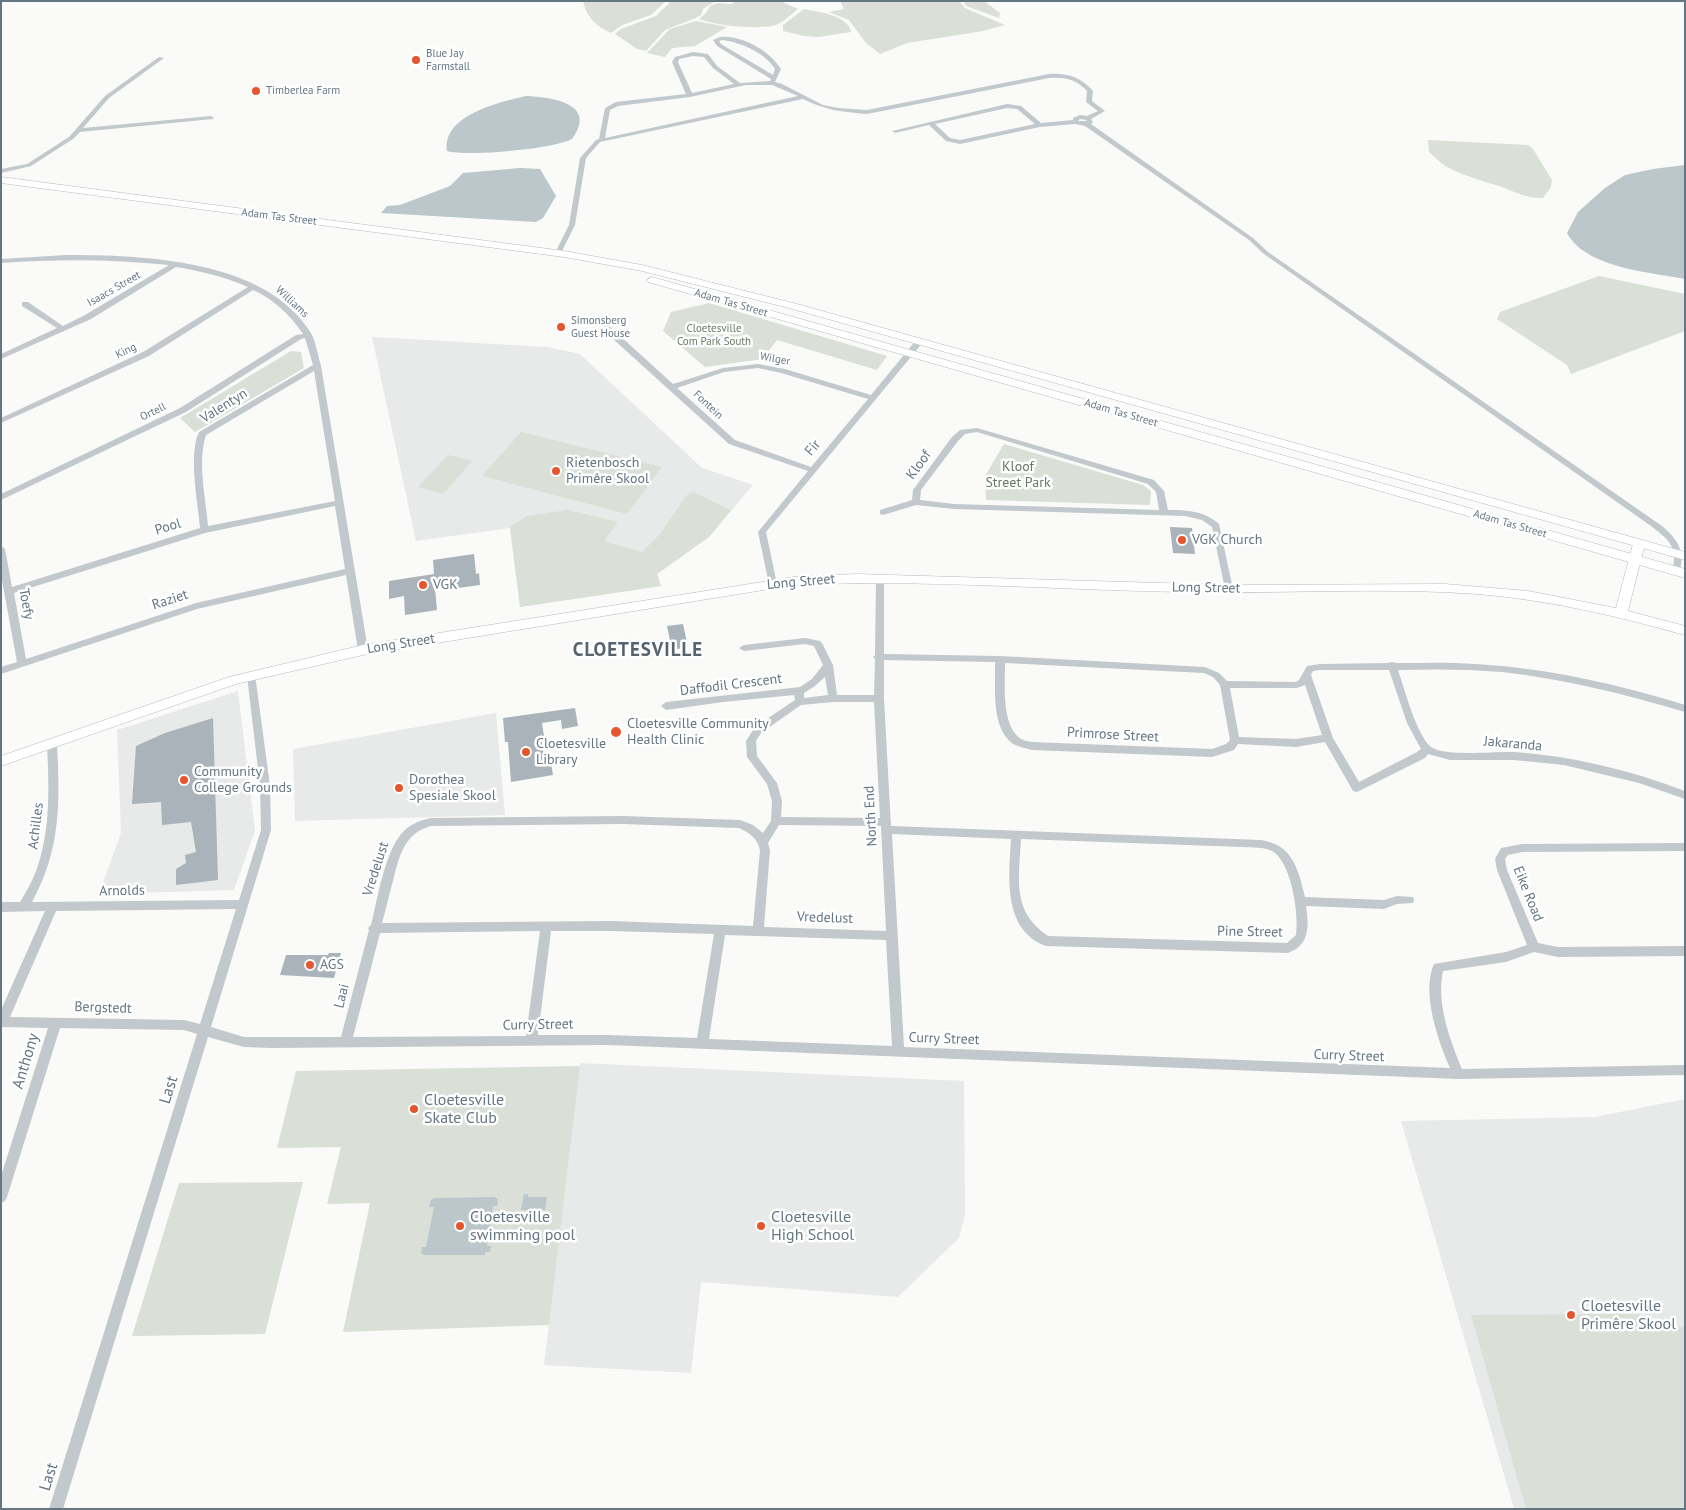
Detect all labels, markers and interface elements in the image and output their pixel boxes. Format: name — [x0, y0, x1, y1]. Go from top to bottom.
place label: Blue Jay Farmstall — [426, 47, 470, 73]
marker: Blue Jay Farmstall — [410, 54, 422, 66]
place label: Timberlea Farm — [266, 84, 340, 98]
marker: Timberlea Farm — [250, 85, 262, 97]
street label: Adam Tas Street — [241, 206, 317, 228]
street label: Isaacs Street — [85, 268, 143, 310]
street label: Williams — [273, 283, 311, 321]
street label: Adam Tas Street — [693, 286, 769, 320]
place label: Simonsberg Guest House — [571, 314, 630, 340]
marker: Simonsberg Guest House — [555, 321, 567, 333]
park label: Cloetesville Com Park South — [677, 322, 751, 348]
street label: King — [113, 340, 139, 362]
street label: Wilger — [759, 350, 791, 368]
street label: Valentyn — [198, 385, 250, 427]
street label: Fontein — [690, 388, 726, 422]
street label: Adam Tas Street — [1083, 396, 1159, 430]
street label: Ortell — [138, 400, 168, 424]
street label: Fir — [802, 437, 824, 459]
street label: Kloof — [903, 447, 935, 483]
place label: Rietenbosch Primêre Skool — [566, 455, 649, 488]
park label: Kloof Street Park — [985, 459, 1051, 492]
marker: Rietenbosch Primêre Skool — [550, 465, 562, 477]
street label: Adam Tas Street — [1472, 507, 1548, 541]
street label: Pool — [153, 515, 183, 539]
place label: VGK Church — [1192, 532, 1262, 548]
marker: VGK Church — [1176, 534, 1188, 546]
street label: Long Street — [766, 571, 836, 593]
place label: VGK — [433, 577, 458, 593]
marker: VGK — [417, 579, 429, 591]
street label: Long Street — [1172, 579, 1240, 597]
street label: Raziet — [150, 586, 190, 614]
street label: Toefy — [15, 587, 37, 621]
street label: Long Street — [366, 630, 436, 658]
district label: CLOETESVILLE — [571, 640, 705, 662]
street label: Daffodil Crescent — [679, 670, 783, 700]
place label: Cloetesville Community Health Clinic — [627, 716, 769, 749]
street label: Primrose Street — [1067, 724, 1159, 746]
marker: Cloetesville Community Health Clinic — [609, 725, 623, 739]
street label: Jakaranda — [1483, 733, 1543, 755]
place label: Cloetesville Library — [536, 736, 606, 769]
marker: Cloetesville Library — [520, 746, 532, 758]
place label: Community College Grounds — [194, 764, 292, 796]
place label: Dorothea Spesiale Skool — [409, 772, 496, 804]
marker: Community College Grounds — [178, 774, 190, 786]
marker: Dorothea Spesiale Skool — [393, 782, 405, 794]
street label: North End — [861, 785, 881, 847]
street label: Achilles — [25, 802, 47, 850]
street label: Vredelust — [359, 840, 393, 898]
street label: Eike Road — [1509, 864, 1547, 924]
street label: Arnolds — [99, 882, 145, 900]
street label: Vredelust — [797, 909, 853, 927]
street label: Pine Street — [1217, 923, 1283, 941]
place label: AGS — [320, 957, 344, 973]
marker: AGS — [304, 959, 316, 971]
street label: Laai — [331, 982, 353, 1010]
street label: Bergstedt — [74, 999, 132, 1017]
street label: Curry Street — [502, 1016, 574, 1034]
street label: Curry Street — [908, 1029, 980, 1049]
street label: Anthony — [8, 1031, 44, 1091]
street label: Curry Street — [1313, 1046, 1385, 1066]
street label: Last — [156, 1074, 182, 1106]
place label: Cloetesville Skate Club — [424, 1090, 504, 1128]
marker: Cloetesville Skate Club — [408, 1103, 420, 1115]
place label: Cloetesville swimming pool — [470, 1207, 575, 1245]
place label: Cloetesville High School — [771, 1207, 854, 1245]
marker: Cloetesville swimming pool — [454, 1220, 466, 1232]
marker: Cloetesville High School — [755, 1220, 767, 1232]
place label: Cloetesville Primêre Skool — [1581, 1296, 1676, 1334]
marker: Cloetesville Primêre Skool — [1565, 1309, 1577, 1321]
street label: Last — [36, 1461, 62, 1493]

